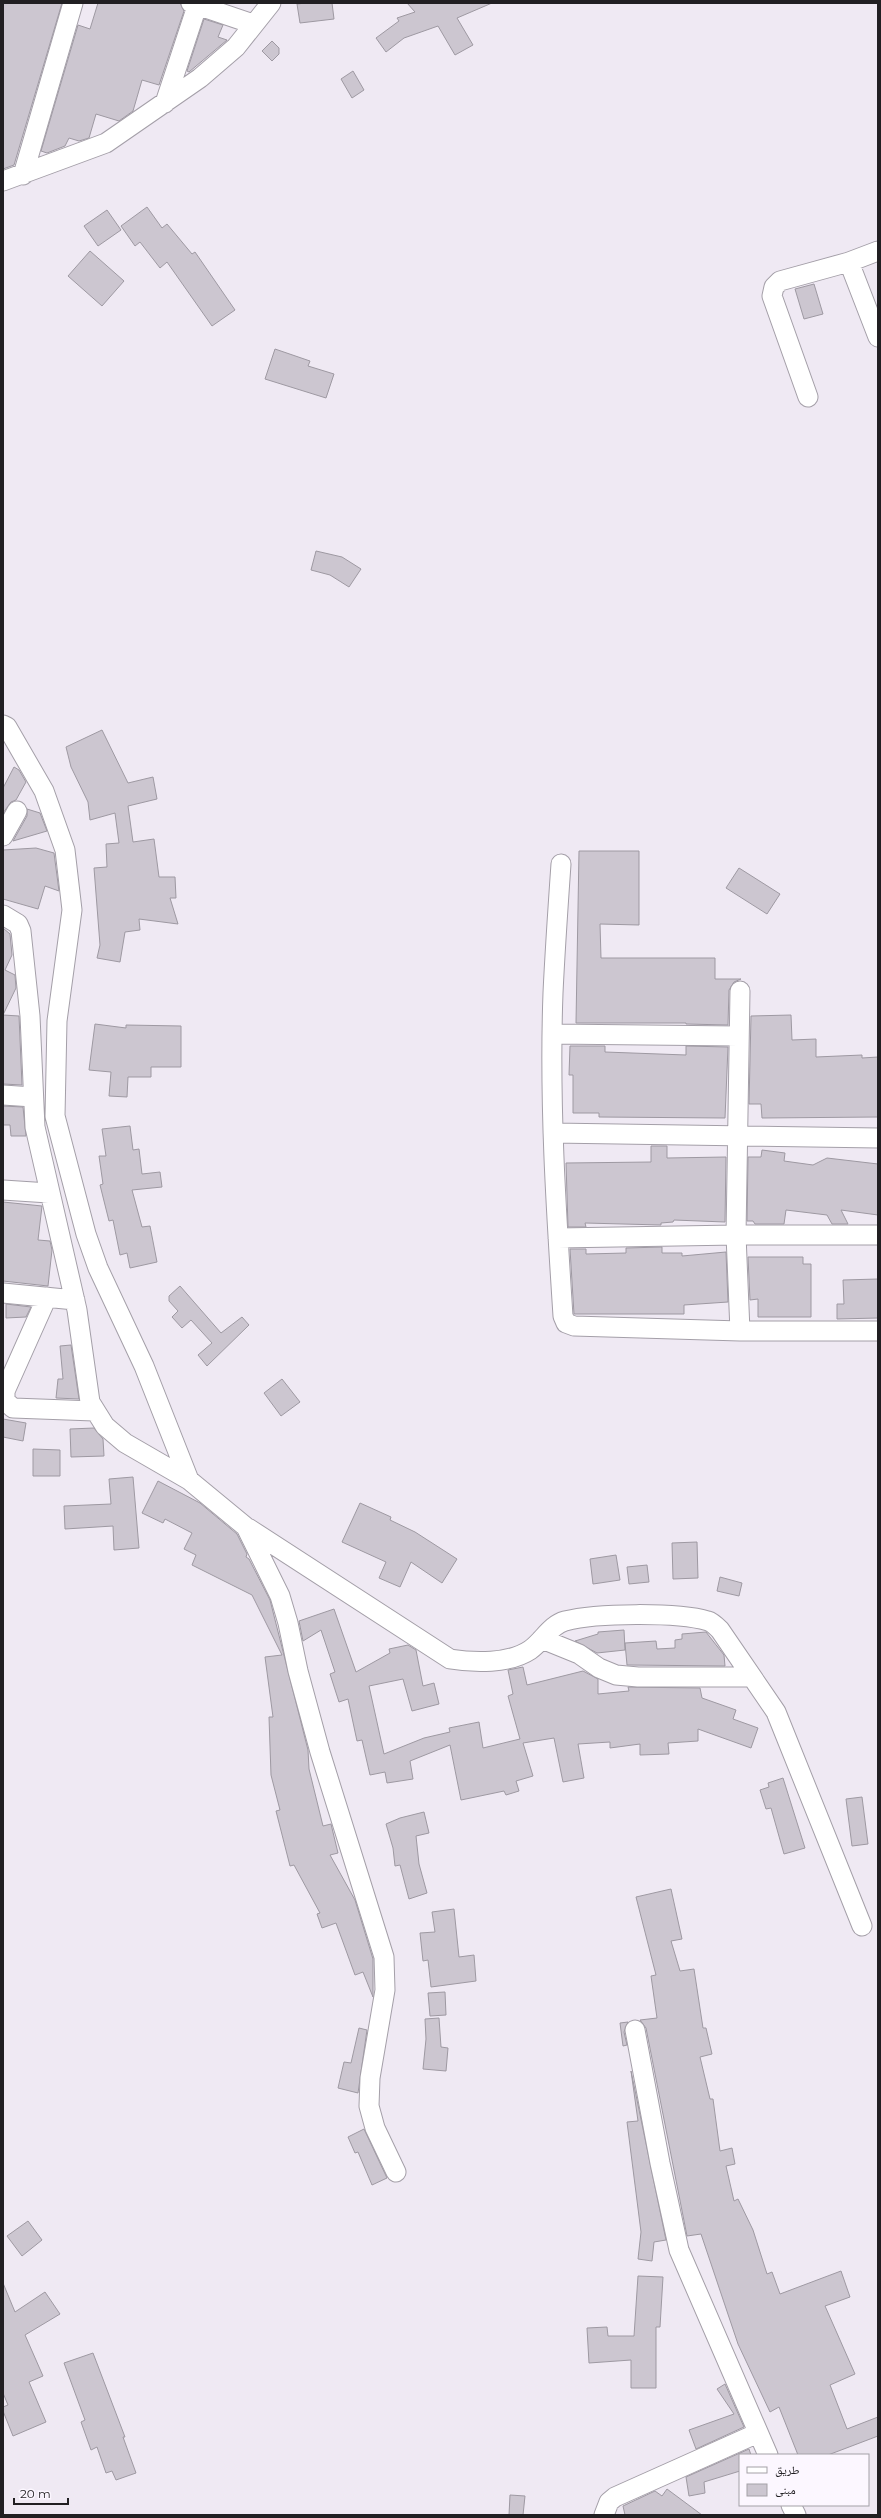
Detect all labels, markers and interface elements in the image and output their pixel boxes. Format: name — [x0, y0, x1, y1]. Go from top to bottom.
legend — [739, 2454, 869, 2506]
text: طريق — [775, 2462, 800, 2477]
scale bar — [14, 2480, 68, 2506]
text: مبنى — [775, 2482, 796, 2497]
text: 20 m — [20, 2486, 51, 2501]

